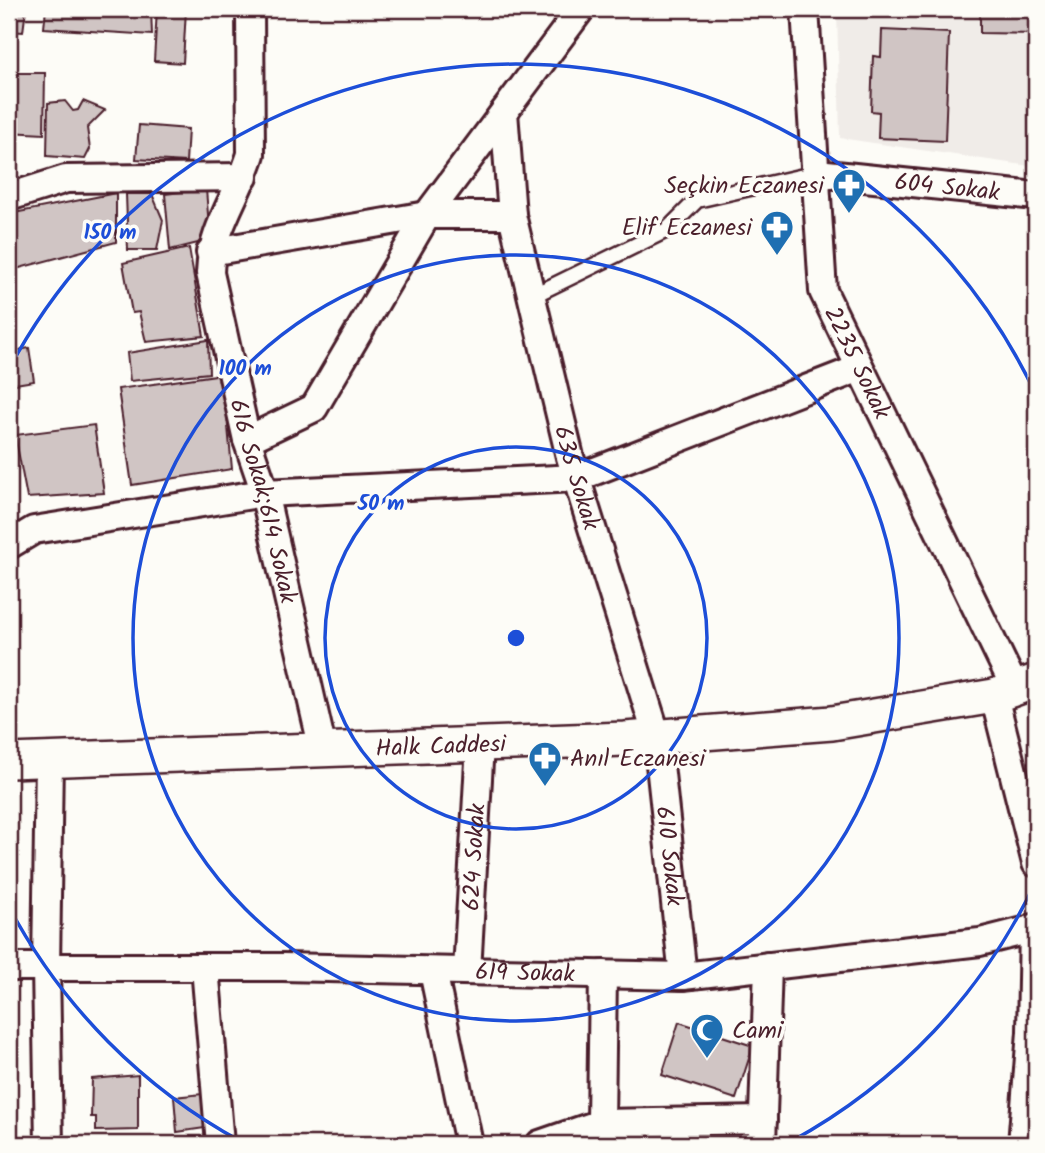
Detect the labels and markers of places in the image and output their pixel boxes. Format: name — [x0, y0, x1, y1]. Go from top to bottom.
pharmacy icon: Seçkin Eczanesi — [830, 166, 868, 215]
place label: Seçkin Eczanesi — [664, 167, 825, 206]
pharmacy icon: Elif Eczanesi — [758, 208, 796, 257]
place label: Elif Eczanesi — [622, 209, 753, 248]
centre of rings — [504, 626, 528, 650]
pharmacy icon: Anıl Eczanesi — [526, 739, 564, 788]
place label: Anıl Eczanesi — [570, 740, 706, 779]
mosque icon: Cami — [688, 1011, 726, 1060]
place label: Cami — [732, 1012, 784, 1051]

